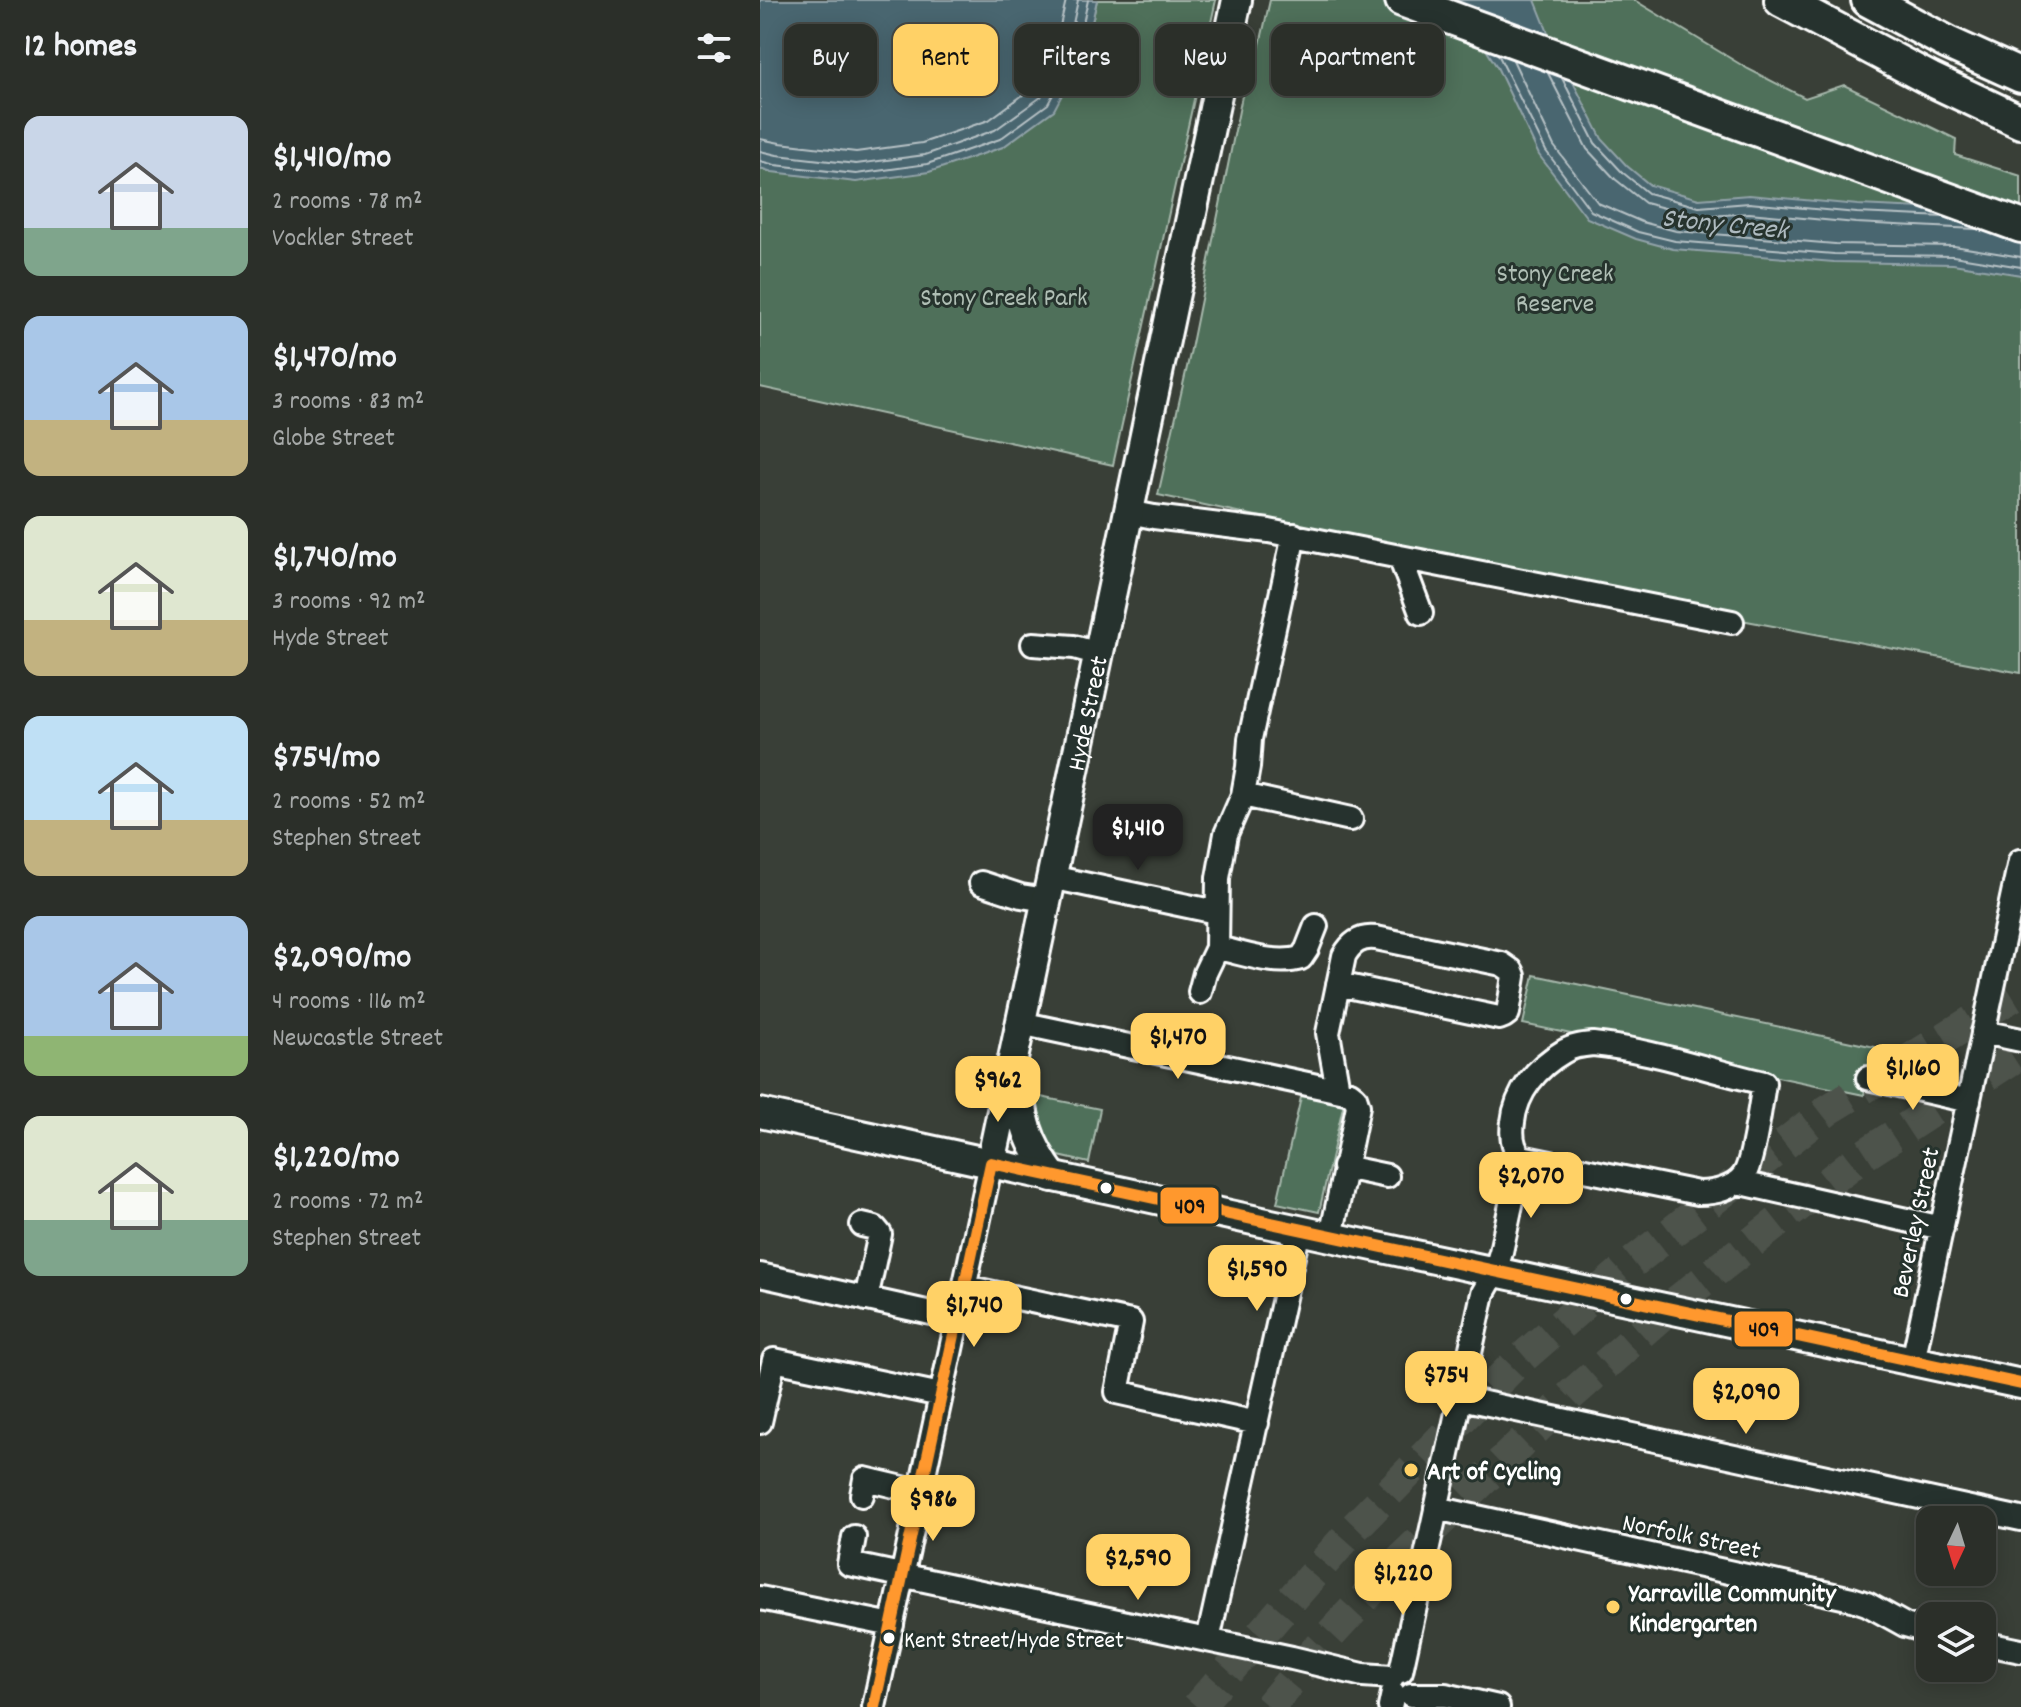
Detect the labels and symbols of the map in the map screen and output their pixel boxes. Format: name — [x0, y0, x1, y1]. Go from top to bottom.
water label: Stony Creek — [1660, 200, 1792, 254]
park label: Stony Creek Reserve — [1496, 257, 1614, 324]
park label: Stony Creek Park — [920, 281, 1088, 318]
street label: Hyde Street — [1059, 652, 1120, 775]
pin: $1,410 — [1073, 804, 1203, 872]
pin: $1,470 — [1113, 1013, 1243, 1081]
pin: $1,160 — [1848, 1044, 1978, 1112]
pin: $962 — [951, 1056, 1045, 1124]
street label: Beverley Street — [1883, 1144, 1952, 1301]
pin: $2,070 — [1466, 1152, 1596, 1220]
unlabelled marker — [1098, 1180, 1114, 1196]
line badge: 409 — [1159, 1186, 1220, 1225]
text: 409 — [1174, 1193, 1206, 1224]
pin: $1,590 — [1192, 1245, 1322, 1313]
pin: $1,740 — [909, 1281, 1039, 1349]
unlabelled marker — [1618, 1291, 1634, 1307]
line badge: 409 — [1733, 1310, 1794, 1348]
text: 409 — [1748, 1316, 1780, 1347]
pin: $754 — [1399, 1351, 1493, 1419]
pin: $2,090 — [1681, 1368, 1811, 1436]
place label: Art of Cycling — [1427, 1455, 1561, 1492]
marker: Art of Cycling — [1402, 1461, 1420, 1479]
pin: $986 — [886, 1475, 980, 1543]
street label: Norfolk Street — [1619, 1506, 1764, 1571]
north arrow — [1916, 1506, 1996, 1586]
pin: $2,590 — [1073, 1534, 1203, 1602]
pin: $1,220 — [1338, 1549, 1468, 1617]
place label: Yarraville Community Kindergarten — [1628, 1577, 1837, 1644]
marker: Yarraville Community Kindergarten — [1604, 1598, 1622, 1616]
place label: Kent Street/Hyde Street — [904, 1625, 1124, 1659]
marker: Kent Street/Hyde Street — [881, 1630, 897, 1646]

